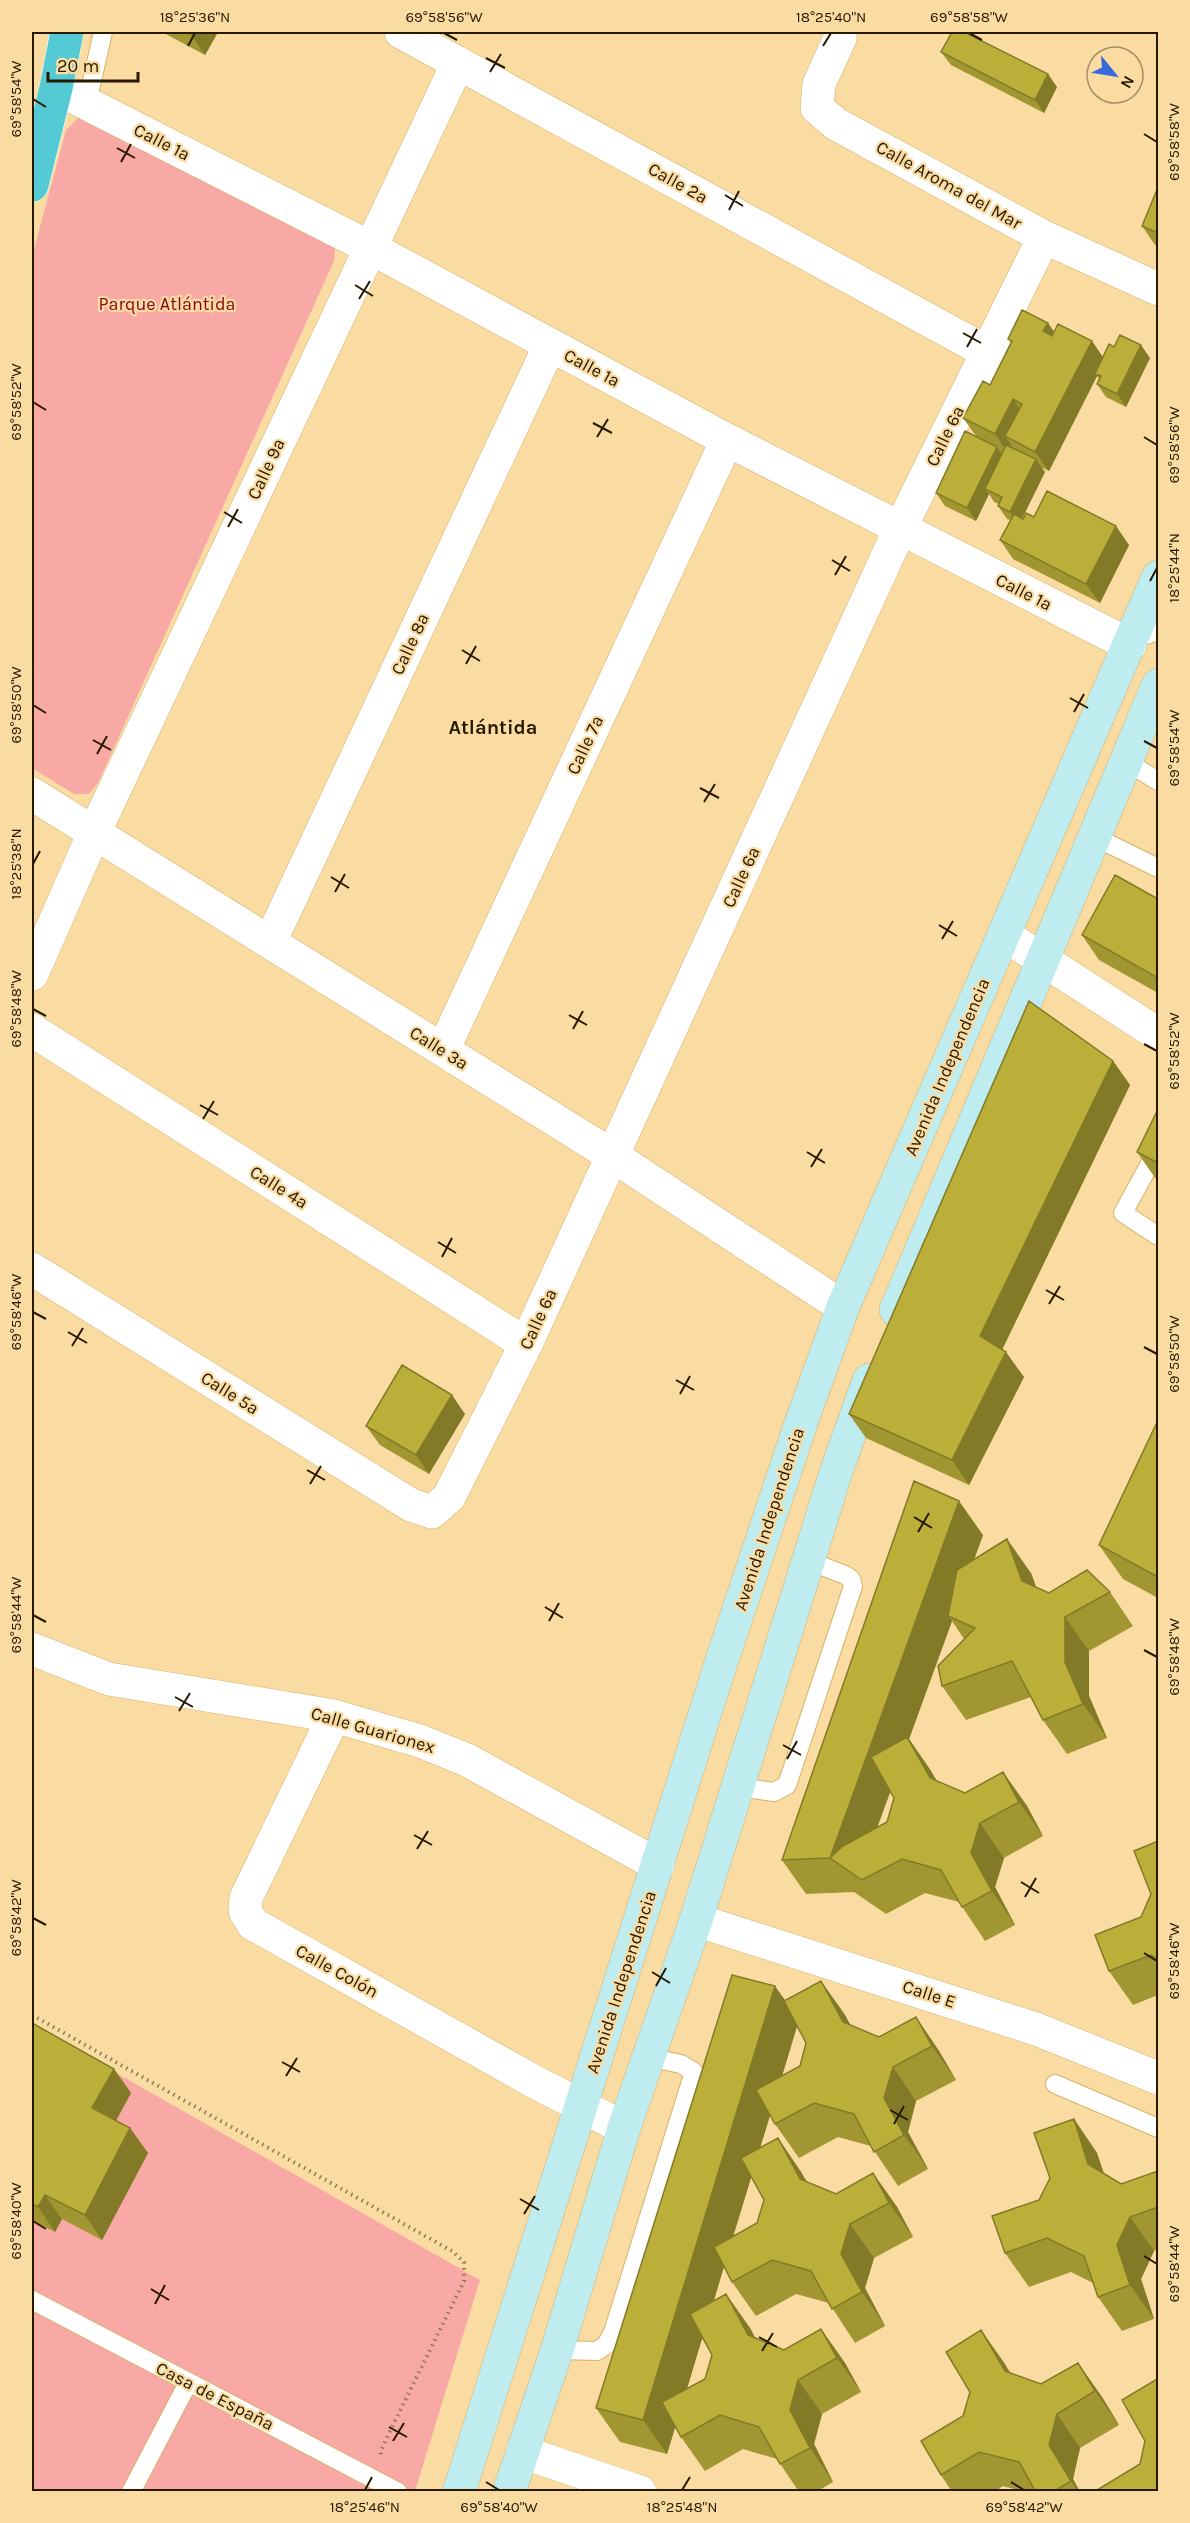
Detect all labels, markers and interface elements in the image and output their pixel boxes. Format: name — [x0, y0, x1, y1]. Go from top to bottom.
text: 18°25'36"N — [160, 8, 230, 26]
text: 69°58'56"W — [405, 8, 483, 26]
text: 18°25'40"N — [796, 8, 866, 26]
text: 69°58'58"W — [930, 8, 1008, 26]
scale bar — [48, 45, 138, 83]
north arrow — [1085, 45, 1145, 105]
text: 20 m — [57, 55, 99, 77]
text: 69°58'54"W — [7, 60, 25, 137]
text: N — [1116, 73, 1139, 92]
text: 69°58'58"W — [1165, 103, 1183, 181]
street label: Calle 1ª — [130, 118, 194, 166]
street label: Calle Aroma del Mar — [872, 136, 1026, 234]
street label: Calle 2ª — [644, 158, 712, 208]
park label: Parque Atlántida — [99, 293, 235, 315]
street label: Calle 1ª — [560, 344, 624, 392]
text: 69°58'52"W — [7, 363, 25, 441]
street label: Calle 6ª — [921, 402, 969, 470]
text: 69°58'56"W — [1165, 406, 1183, 484]
street label: Calle 9ª — [242, 435, 290, 503]
text: 18°25'44"N — [1165, 533, 1183, 603]
street label: Calle 1ª — [992, 568, 1056, 616]
street label: Calle 8ª — [386, 610, 434, 678]
text: 69°58'50"W — [7, 666, 25, 744]
text: 69°58'54"W — [1165, 709, 1183, 786]
street label: Calle 7ª — [562, 712, 608, 778]
district label: Atlántida — [448, 716, 538, 739]
text: 18°25'38"N — [7, 828, 25, 900]
street label: Calle 6ª — [717, 843, 765, 911]
text: 69°58'48"W — [7, 970, 25, 1048]
street label: Avenida Independencia — [900, 975, 994, 1159]
text: 69°58'52"W — [1165, 1012, 1183, 1090]
street label: Calle 3ª — [406, 1021, 472, 1075]
street label: Calle 4ª — [246, 1161, 312, 1213]
text: 69°58'46"W — [7, 1273, 25, 1351]
street label: Calle 6ª — [514, 1285, 562, 1353]
text: 69°58'50"W — [1165, 1315, 1183, 1393]
street label: Calle 5ª — [197, 1367, 263, 1419]
street label: Avenida Independencia — [729, 1425, 809, 1613]
text: 69°58'44"W — [7, 1576, 25, 1653]
text: 69°58'48"W — [1165, 1618, 1183, 1696]
street label: Calle Guarionex — [308, 1702, 438, 1758]
text: 69°58'42"W — [7, 1879, 25, 1957]
street label: Avenida Independencia — [581, 1888, 661, 2076]
text: 69°58'46"W — [1165, 1922, 1183, 2000]
street label: Calle Colón — [292, 1939, 382, 2003]
street label: Calle E — [900, 1975, 958, 2013]
text: 69°58'40"W — [7, 2182, 25, 2260]
text: 69°58'44"W — [1165, 2225, 1183, 2302]
street label: Casa de España — [152, 2357, 278, 2435]
text: 18°25'46"N — [330, 2498, 400, 2516]
text: 69°58'40"W — [460, 2498, 538, 2516]
text: 18°25'48"N — [647, 2498, 717, 2516]
text: 69°58'42"W — [985, 2498, 1063, 2516]

